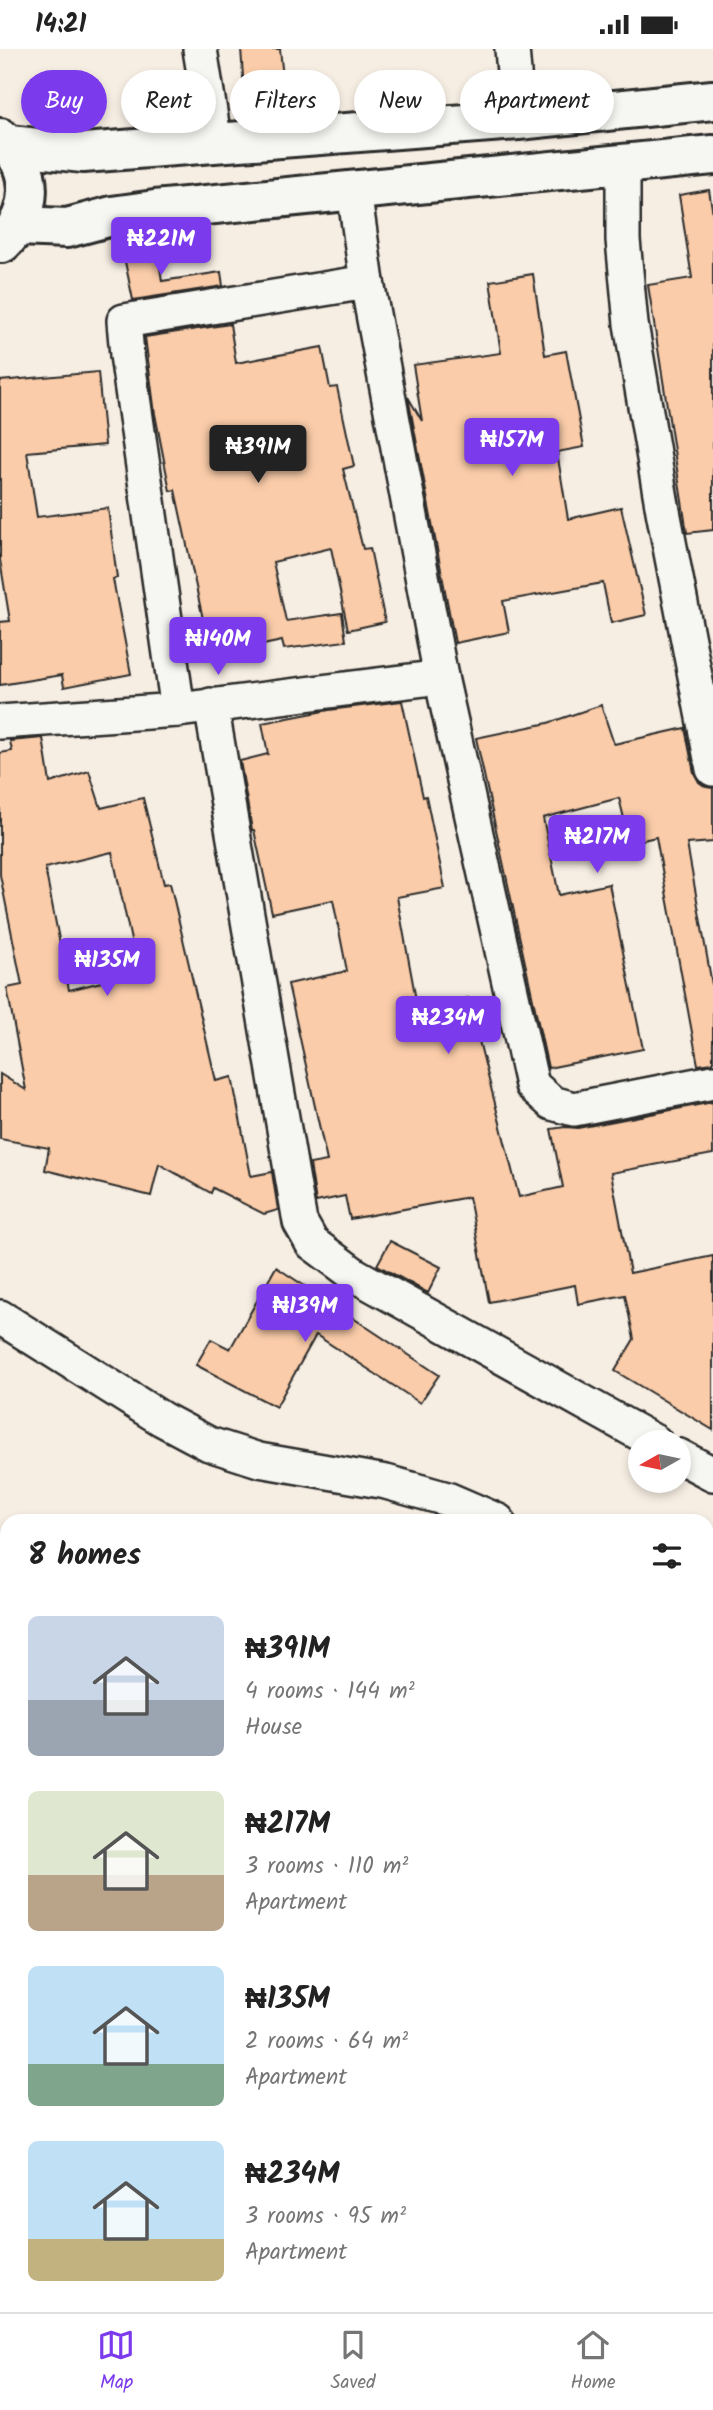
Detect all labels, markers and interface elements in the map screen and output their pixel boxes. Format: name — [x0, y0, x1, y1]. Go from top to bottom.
text: 14:21 — [35, 4, 86, 46]
chip: Buy — [21, 70, 107, 133]
chip: Rent — [121, 70, 216, 133]
chip: Filters — [230, 70, 340, 133]
chip: New — [354, 70, 446, 133]
chip: Apartment — [460, 70, 614, 133]
pin: ₦221M — [112, 217, 210, 277]
text: ₦221M — [127, 222, 195, 258]
pin: ₦157M — [463, 419, 561, 478]
text: ₦157M — [480, 423, 544, 459]
pin: ₦391M — [209, 425, 307, 485]
text: ₦391M — [225, 430, 291, 466]
pin: ₦140M — [169, 617, 267, 677]
text: ₦140M — [185, 622, 251, 658]
pin: ₦217M — [548, 815, 646, 875]
text: ₦217M — [564, 820, 630, 856]
pin: ₦135M — [58, 939, 156, 998]
text: ₦135M — [74, 943, 140, 979]
pin: ₦234M — [399, 997, 497, 1056]
text: ₦234M — [412, 1001, 484, 1037]
pin: ₦139M — [256, 1285, 354, 1344]
text: ₦139M — [272, 1289, 338, 1325]
north arrow — [628, 1430, 691, 1493]
map controls — [628, 1430, 691, 1493]
text: 8 homes — [28, 1532, 141, 1580]
icon: filters — [648, 1537, 686, 1575]
text: ₦391M — [245, 1626, 330, 1674]
icon: home — [84, 1644, 168, 1728]
text: 4 rooms · 144 m² — [245, 1674, 415, 1710]
text: House — [245, 1710, 302, 1746]
text: ₦217M — [245, 1801, 330, 1849]
icon: home — [84, 1819, 168, 1903]
text: 3 rooms · 110 m² — [245, 1849, 408, 1885]
text: Apartment — [245, 1885, 347, 1921]
text: ₦135M — [245, 1976, 330, 2024]
icon: home — [84, 1994, 168, 2078]
text: 2 rooms · 64 m² — [245, 2024, 408, 2060]
text: Apartment — [245, 2060, 347, 2096]
text: ₦234M — [245, 2151, 340, 2199]
icon: home — [84, 2169, 168, 2253]
text: 3 rooms · 95 m² — [245, 2199, 406, 2235]
text: Apartment — [245, 2235, 347, 2271]
tab: Map — [97, 2326, 135, 2398]
tab: Saved — [330, 2326, 376, 2398]
tab: Home — [570, 2326, 616, 2398]

